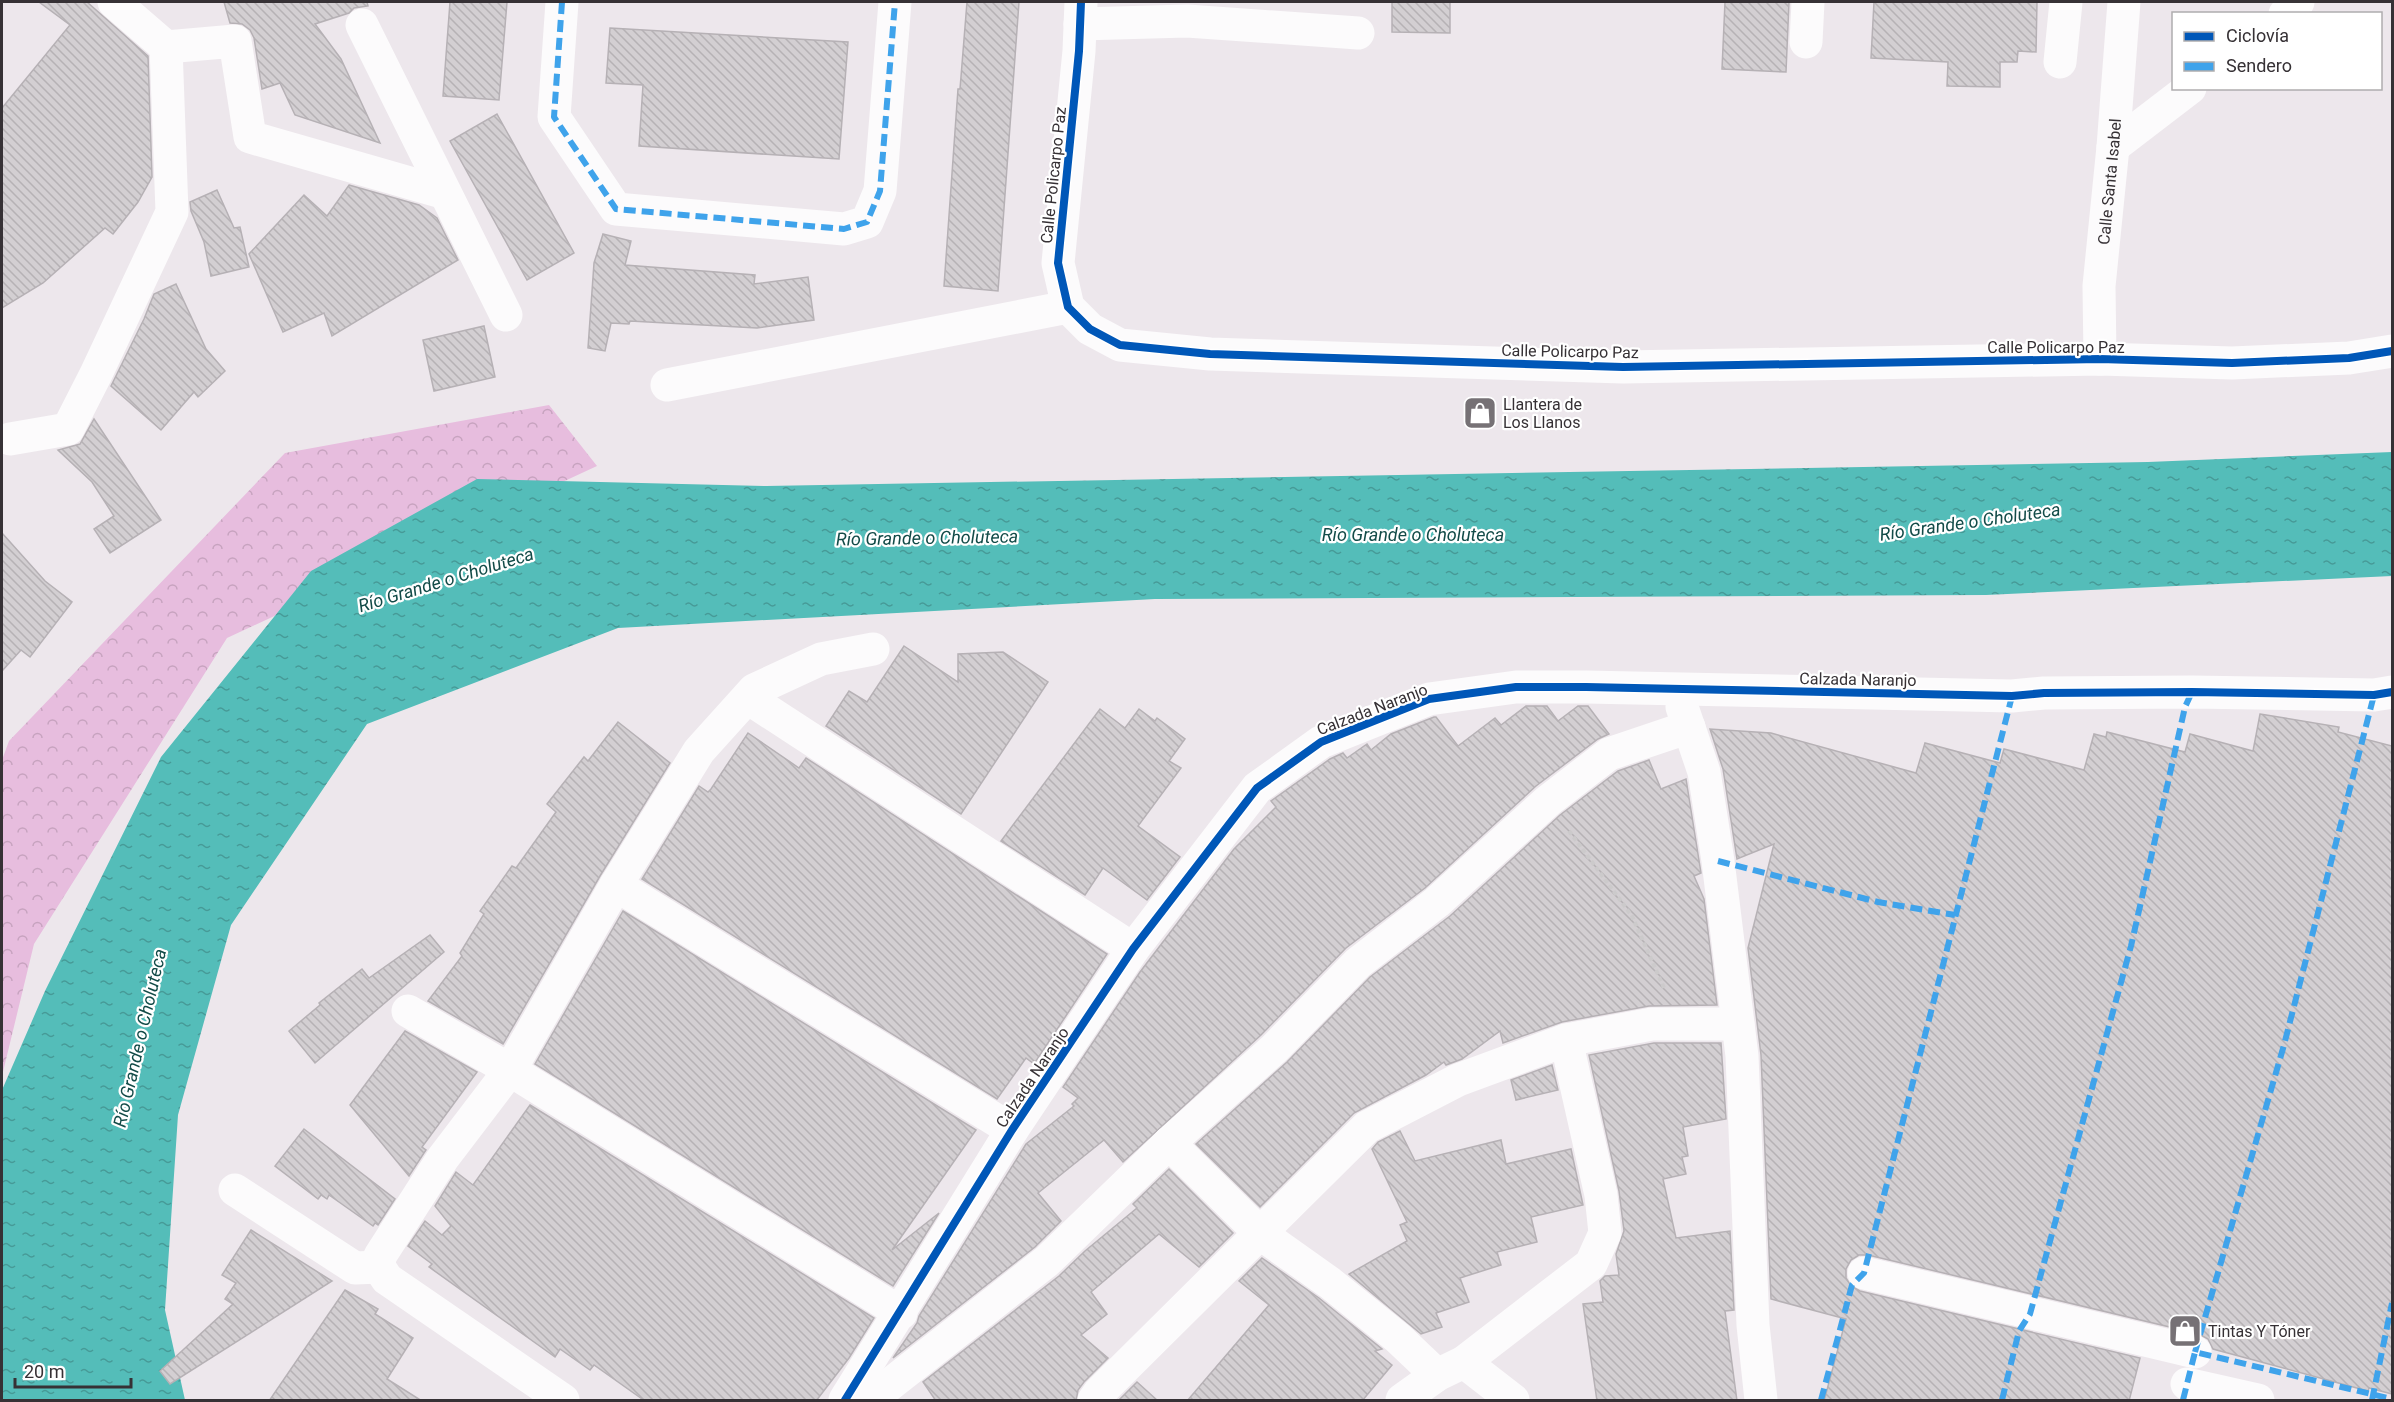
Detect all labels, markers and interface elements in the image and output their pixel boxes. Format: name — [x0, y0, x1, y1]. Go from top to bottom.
legend — [2172, 12, 2382, 90]
text: Ciclovía — [2226, 25, 2289, 46]
text: Sendero — [2226, 55, 2292, 76]
street label: Calle Policarpo Paz — [1037, 106, 1070, 244]
street label: Calle Santa Isabel — [2094, 118, 2125, 246]
street label: Calle Policarpo Paz — [1987, 338, 2125, 357]
street label: Calle Policarpo Paz — [1501, 341, 1639, 362]
shop icon: Llantera de Los Llanos — [1462, 395, 1498, 431]
place label: Llantera de Los Llanos — [1503, 395, 1582, 432]
water label: Río Grande o Choluteca — [1878, 498, 2062, 545]
water label: Río Grande o Choluteca — [1322, 524, 1504, 545]
water label: Río Grande o Choluteca — [836, 525, 1018, 550]
water label: Río Grande o Choluteca — [356, 543, 536, 616]
street label: Calzada Naranjo — [1799, 669, 1917, 690]
street label: Calzada Naranjo — [1314, 680, 1430, 739]
water label: Río Grande o Choluteca — [109, 947, 170, 1129]
street label: Calzada Naranjo — [992, 1023, 1073, 1131]
shop icon: Tintas Y Tóner — [2167, 1313, 2203, 1349]
place label: Tintas Y Tóner — [2208, 1322, 2311, 1341]
scale bar — [15, 1351, 130, 1389]
text: 20 m — [24, 1361, 64, 1382]

